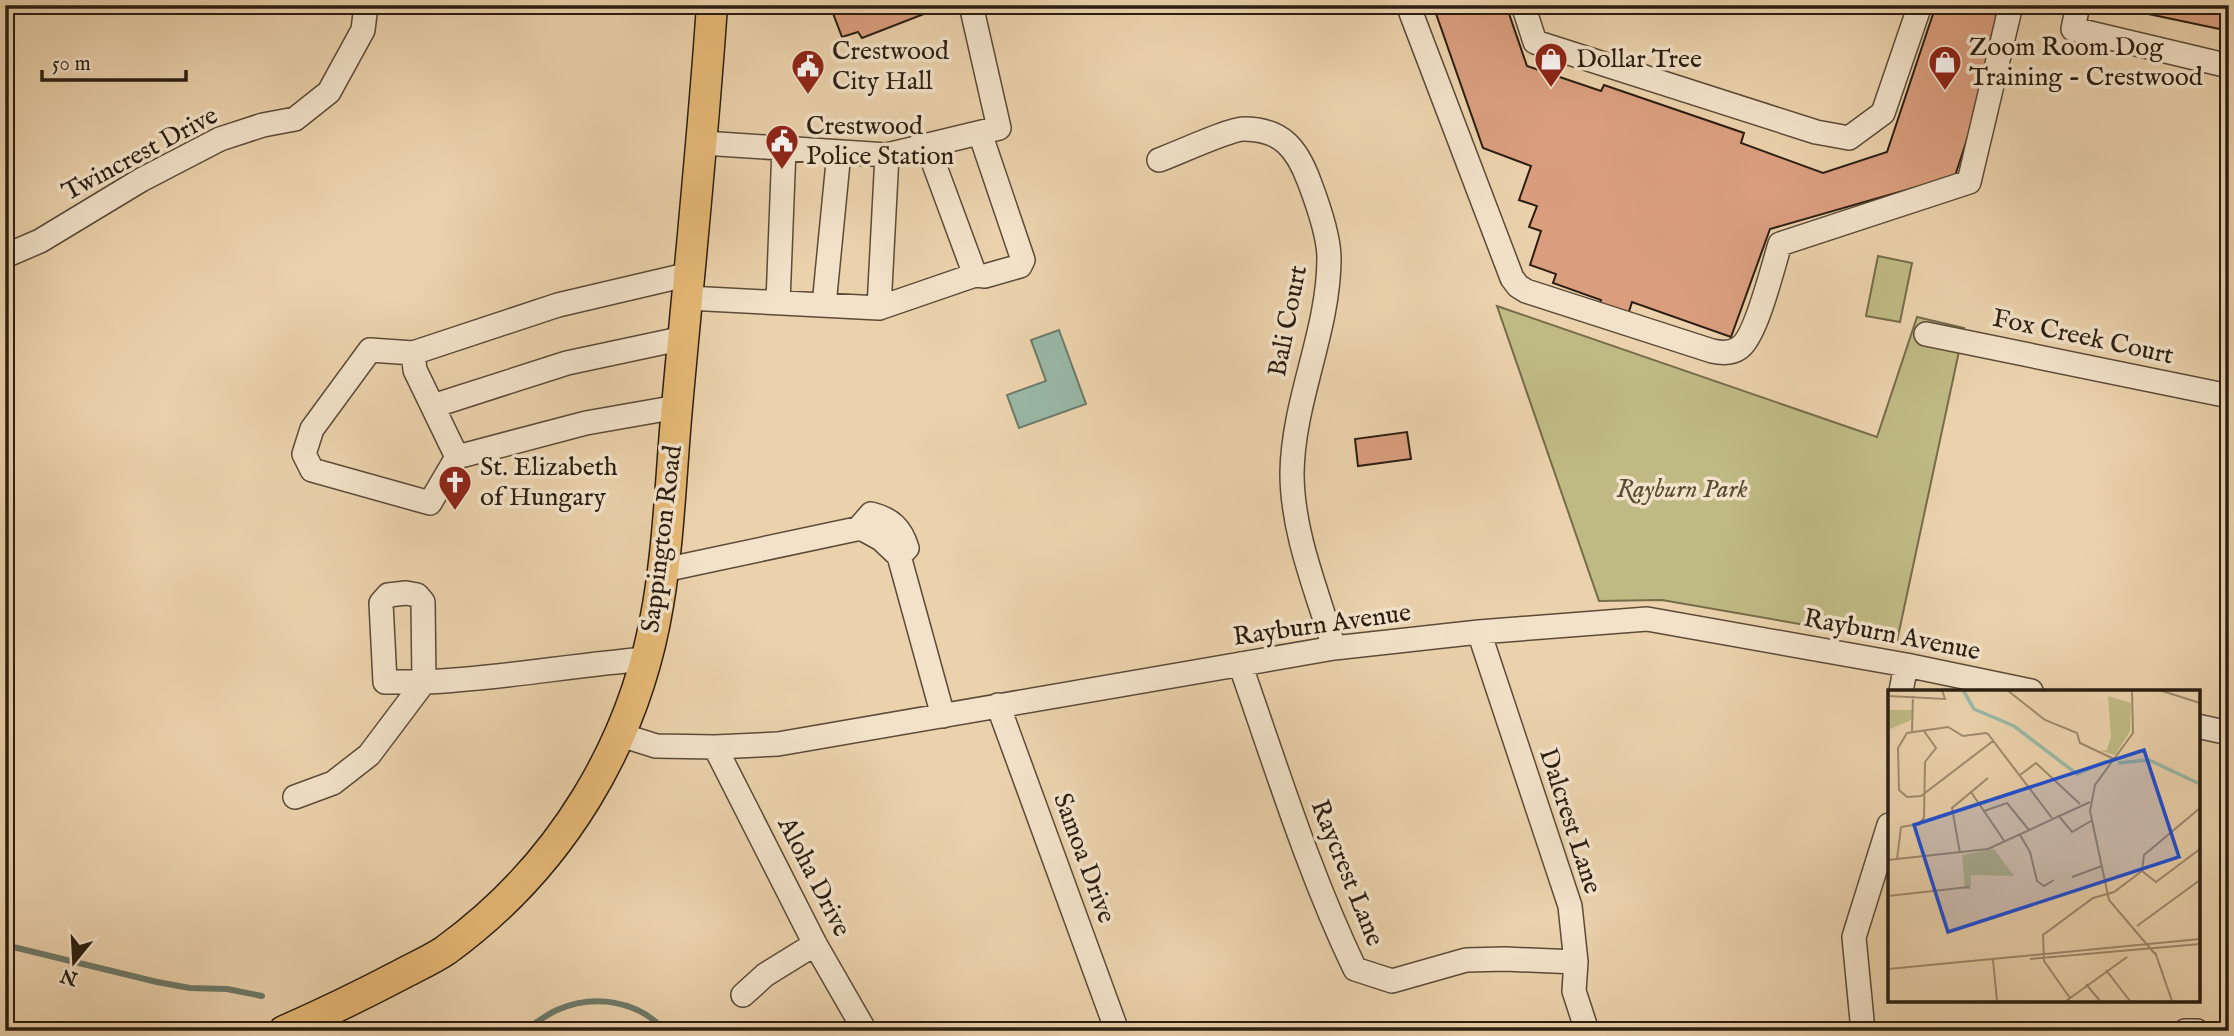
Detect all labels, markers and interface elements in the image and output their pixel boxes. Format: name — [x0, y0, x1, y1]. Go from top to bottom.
place label: Zoom Room Dog Training - Crestwood — [1969, 31, 2203, 94]
place label: Crestwood City Hall — [832, 35, 949, 98]
scale bar — [42, 38, 186, 82]
shop icon: Dollar Tree — [1532, 40, 1570, 89]
place label: Dollar Tree — [1576, 43, 1702, 76]
shop icon: Zoom Room Dog Training - Crestwood — [1926, 43, 1964, 92]
public building icon: Crestwood City Hall — [789, 47, 827, 96]
text: 50 m — [52, 51, 91, 78]
street label: Twincrest Drive — [56, 99, 224, 209]
place label: Crestwood Police Station — [806, 110, 954, 173]
public building icon: Crestwood Police Station — [763, 122, 801, 171]
street label: Bali Court — [1261, 262, 1315, 379]
street label: Fox Creek Court — [1989, 302, 2177, 372]
street label: Sappington Road — [634, 443, 690, 635]
place label: St. Elizabeth of Hungary — [480, 451, 618, 514]
church icon: St. Elizabeth of Hungary — [436, 463, 474, 512]
park label: Rayburn Park — [1616, 473, 1748, 506]
street label: Rayburn Avenue — [1231, 596, 1413, 654]
street label: Rayburn Avenue — [1801, 602, 1983, 668]
inset map — [1888, 690, 2199, 1001]
street label: Dalcrest Lane — [1531, 744, 1609, 898]
street label: Samoa Drive — [1045, 788, 1123, 928]
street label: Raycrest Lane — [1303, 795, 1391, 951]
street label: Aloha Drive — [769, 811, 858, 942]
north arrow — [38, 928, 108, 998]
text: N — [57, 962, 82, 991]

